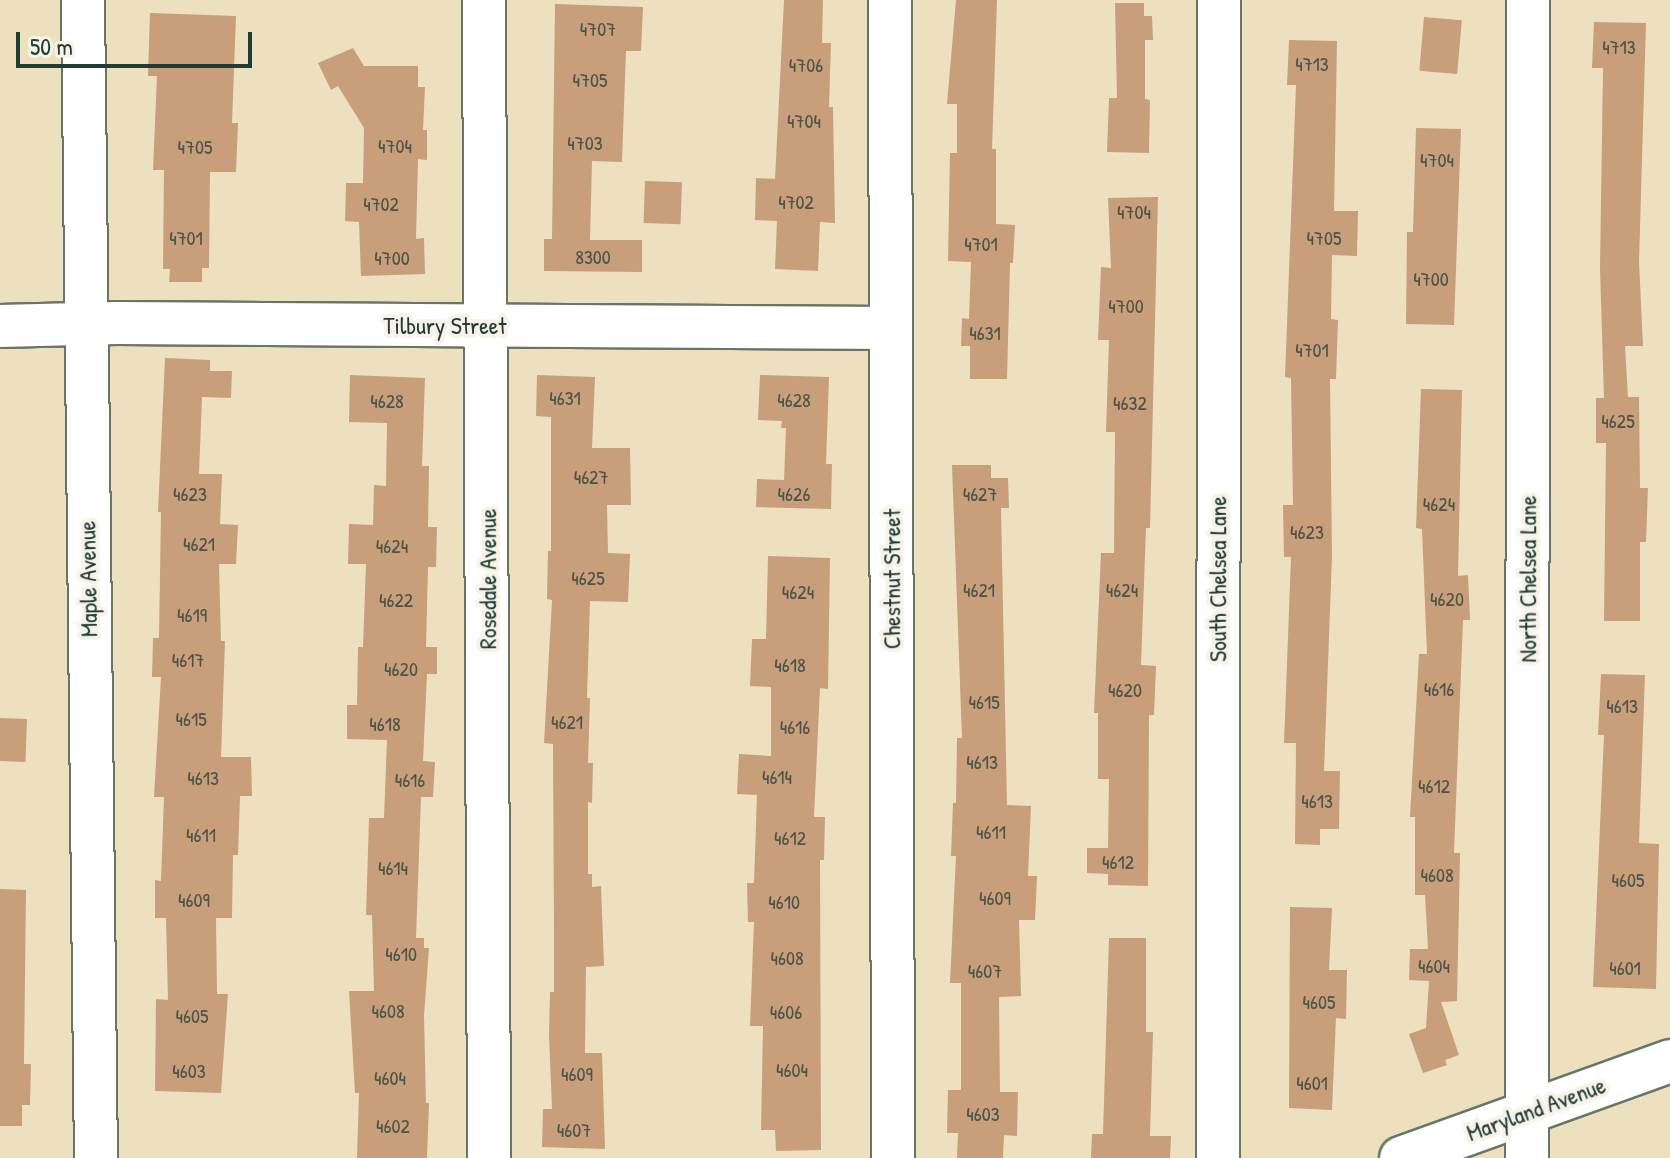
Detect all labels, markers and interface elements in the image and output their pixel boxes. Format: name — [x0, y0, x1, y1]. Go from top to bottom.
scale bar — [20, 16, 256, 66]
house number: 4707 — [580, 16, 616, 40]
text: 50 m — [30, 30, 73, 62]
house number: 4713 — [1602, 34, 1636, 58]
house number: 4713 — [1295, 51, 1329, 75]
house number: 4706 — [789, 52, 823, 76]
house number: 4705 — [573, 67, 607, 91]
house number: 4704 — [787, 108, 821, 132]
house number: 4703 — [567, 130, 603, 154]
house number: 4704 — [378, 133, 412, 157]
house number: 4705 — [178, 134, 212, 158]
house number: 4704 — [1420, 147, 1454, 171]
house number: 4702 — [778, 189, 814, 213]
house number: 4702 — [363, 191, 399, 215]
house number: 4704 — [1117, 199, 1151, 223]
house number: 4701 — [169, 225, 203, 249]
house number: 4705 — [1307, 225, 1341, 249]
house number: 4701 — [964, 231, 998, 255]
house number: 8300 — [575, 244, 611, 268]
house number: 4700 — [374, 245, 410, 269]
house number: 4700 — [1413, 266, 1449, 290]
house number: 4700 — [1108, 293, 1144, 317]
street label: Tilbury Street — [383, 312, 507, 340]
house number: 4631 — [969, 320, 1001, 344]
house number: 4701 — [1295, 337, 1329, 361]
house number: 4631 — [549, 385, 581, 409]
house number: 4628 — [777, 387, 811, 411]
house number: 4628 — [370, 388, 404, 412]
house number: 4632 — [1113, 390, 1147, 414]
house number: 4625 — [1601, 408, 1635, 432]
house number: 4627 — [574, 464, 608, 488]
house number: 4623 — [173, 481, 207, 505]
house number: 4626 — [778, 481, 810, 505]
house number: 4627 — [963, 481, 997, 505]
house number: 4624 — [1423, 491, 1455, 515]
street label: North Chelsea Lane — [1514, 495, 1542, 663]
street label: South Chelsea Lane — [1204, 496, 1232, 662]
street label: Rosedale Avenue — [474, 509, 502, 649]
street label: Chestnut Street — [878, 509, 906, 649]
house number: 4623 — [1290, 519, 1324, 543]
street label: Maple Avenue — [73, 521, 103, 637]
house number: 4621 — [183, 531, 215, 555]
house number: 4624 — [376, 533, 408, 557]
house number: 4625 — [571, 565, 605, 589]
house number: 4621 — [963, 577, 995, 601]
house number: 4624 — [1106, 577, 1138, 601]
house number: 4624 — [782, 579, 814, 603]
house number: 4620 — [1430, 586, 1464, 610]
house number: 4622 — [379, 587, 413, 611]
house number: 4619 — [177, 602, 207, 626]
house number: 4617 — [172, 647, 204, 671]
house number: 4618 — [774, 652, 806, 676]
house number: 4620 — [384, 656, 418, 680]
house number: 4616 — [1424, 676, 1454, 700]
house number: 4620 — [1108, 677, 1142, 701]
house number: 4615 — [968, 689, 1000, 713]
house number: 4613 — [1606, 693, 1638, 717]
house number: 4615 — [175, 706, 207, 730]
house number: 4621 — [551, 709, 583, 733]
house number: 4618 — [369, 711, 401, 735]
house number: 4616 — [780, 714, 810, 738]
house number: 4613 — [966, 749, 998, 773]
house number: 4614 — [762, 764, 792, 788]
house number: 4613 — [187, 765, 219, 789]
house number: 4616 — [395, 767, 425, 791]
house number: 4612 — [1418, 773, 1450, 797]
house number: 4613 — [1301, 788, 1333, 812]
house number: 4611 — [976, 819, 1006, 843]
house number: 4611 — [186, 822, 216, 846]
house number: 4612 — [774, 825, 806, 849]
house number: 4612 — [1102, 849, 1134, 873]
house number: 4614 — [378, 855, 408, 879]
house number: 4608 — [1420, 862, 1454, 886]
house number: 4605 — [1612, 867, 1644, 891]
house number: 4609 — [979, 885, 1011, 909]
house number: 4609 — [178, 887, 210, 911]
house number: 4610 — [768, 889, 800, 913]
house number: 4610 — [385, 941, 417, 965]
house number: 4608 — [770, 945, 804, 969]
house number: 4604 — [1418, 953, 1450, 977]
house number: 4601 — [1609, 955, 1641, 979]
house number: 4607 — [968, 958, 1002, 982]
house number: 4605 — [1303, 989, 1335, 1013]
house number: 4608 — [371, 998, 405, 1022]
house number: 4606 — [770, 999, 802, 1023]
house number: 4605 — [176, 1003, 208, 1027]
house number: 4604 — [776, 1057, 808, 1081]
house number: 4603 — [172, 1058, 206, 1082]
house number: 4609 — [561, 1061, 593, 1085]
house number: 4604 — [374, 1065, 406, 1089]
house number: 4601 — [1296, 1070, 1328, 1094]
street label: Maryland Avenue — [1463, 1071, 1609, 1147]
house number: 4603 — [966, 1101, 1000, 1125]
house number: 4602 — [376, 1113, 410, 1137]
house number: 4607 — [557, 1117, 591, 1141]

